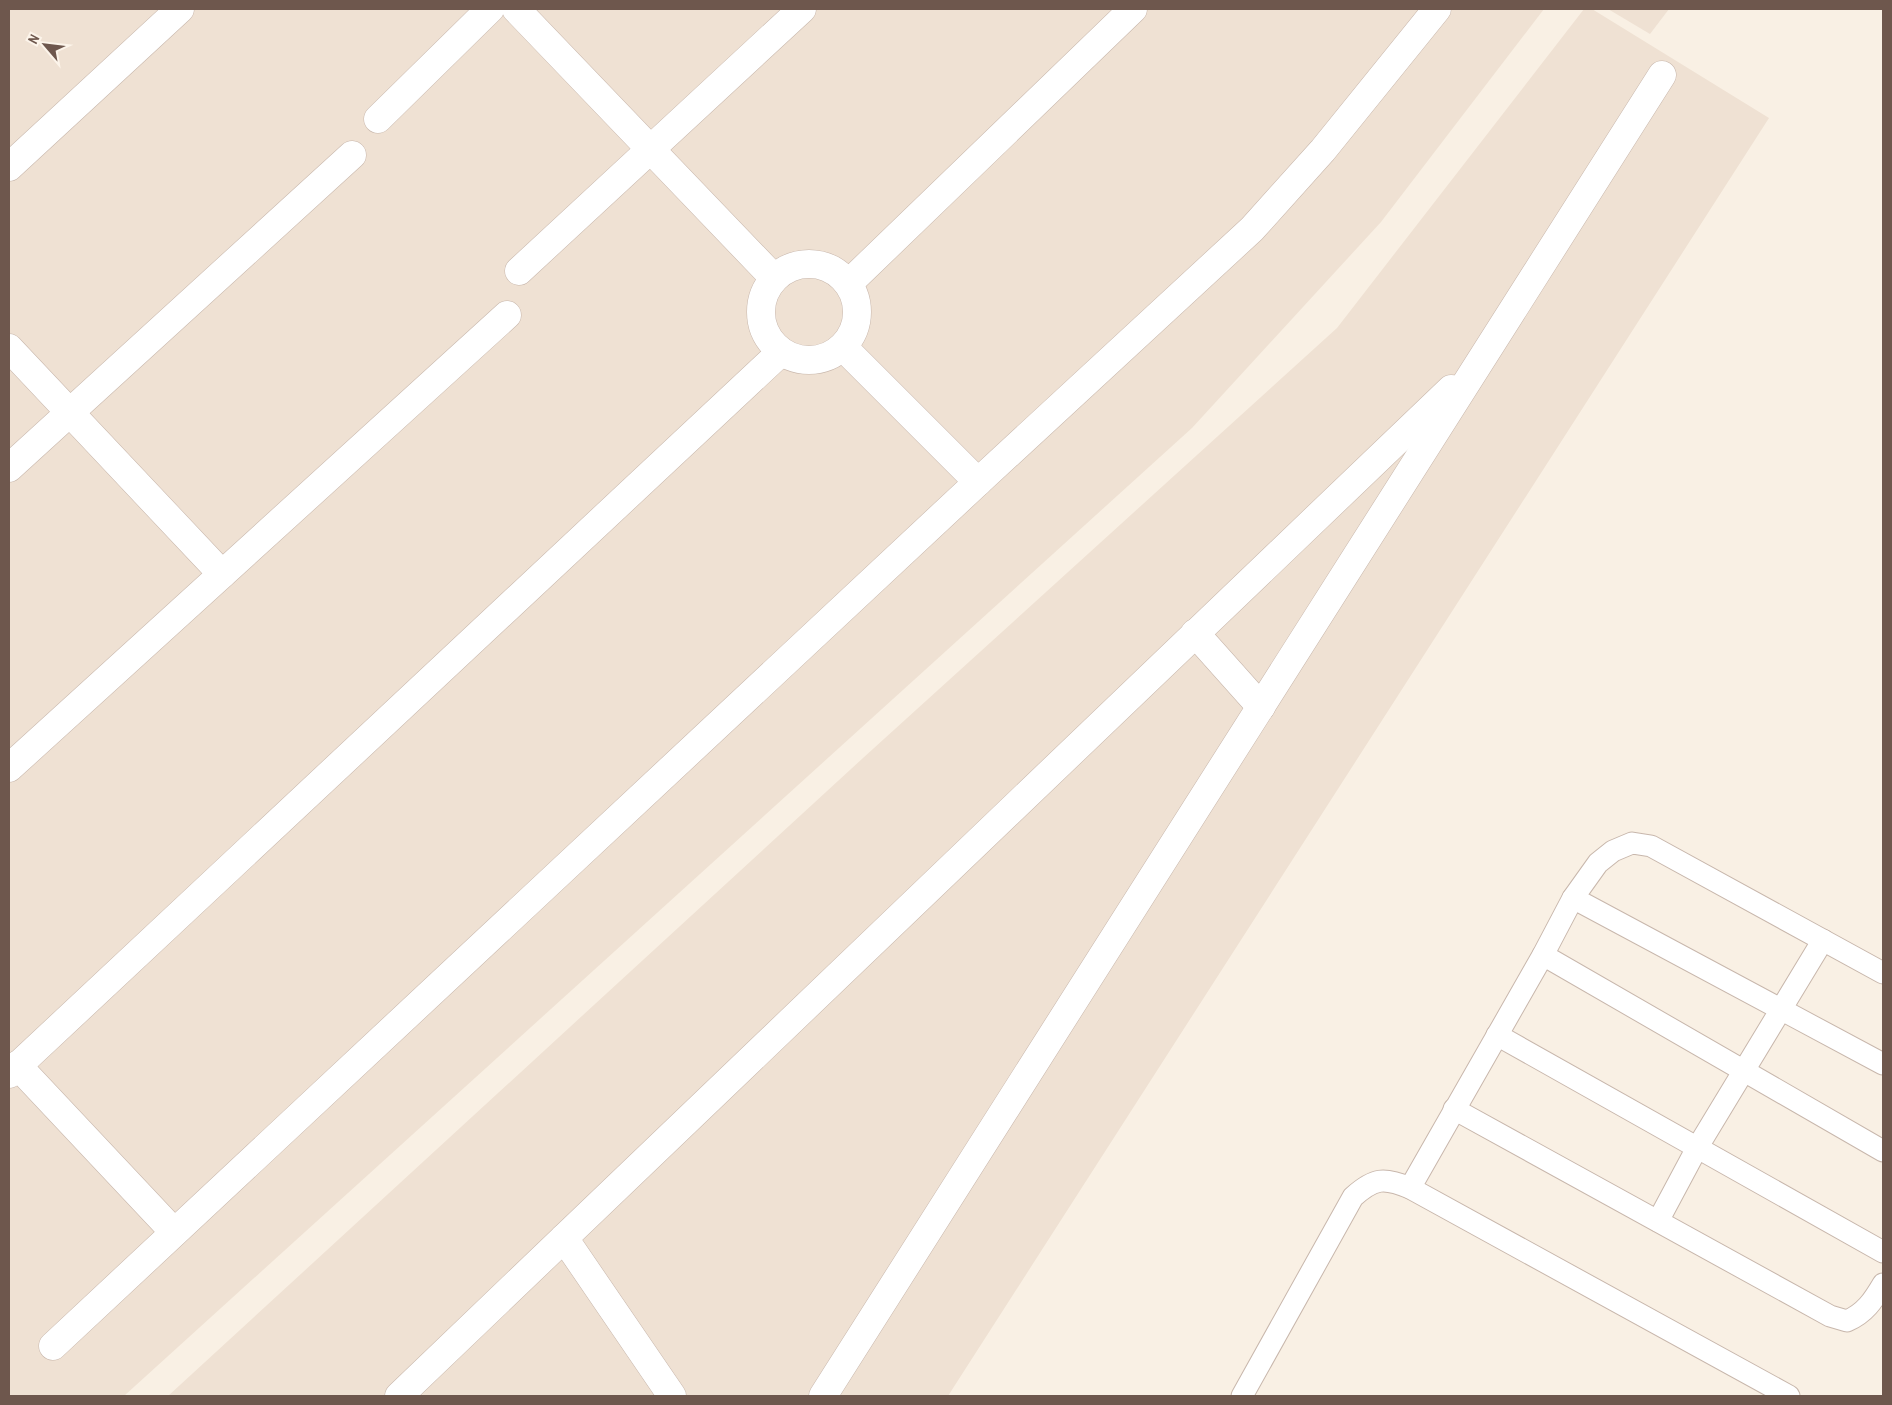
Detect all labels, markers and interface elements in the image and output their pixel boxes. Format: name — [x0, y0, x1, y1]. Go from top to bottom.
north arrow — [20, 20, 70, 70]
text: N — [24, 31, 43, 47]

